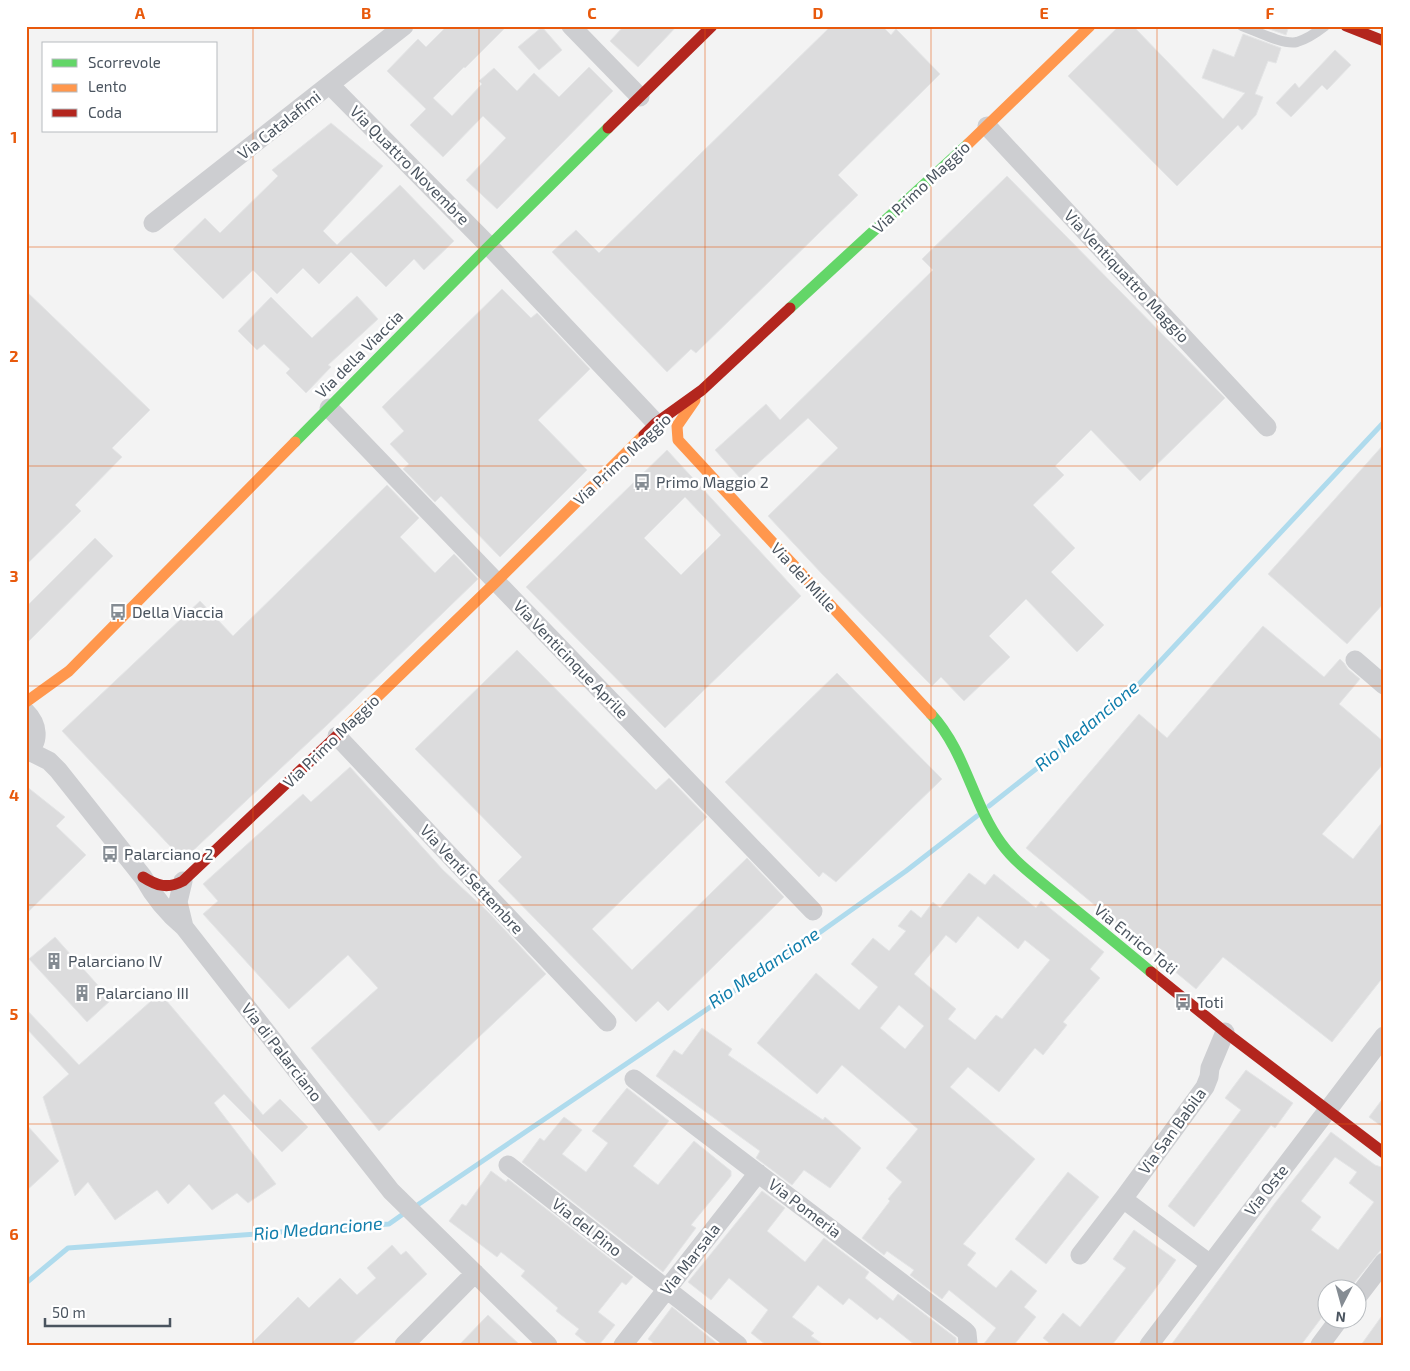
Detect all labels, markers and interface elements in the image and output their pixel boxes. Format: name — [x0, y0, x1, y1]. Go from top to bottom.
text: A — [135, 3, 146, 22]
text: B — [361, 3, 371, 22]
text: C — [587, 3, 597, 22]
text: D — [813, 3, 824, 22]
text: E — [1039, 3, 1049, 22]
text: F — [1266, 3, 1275, 22]
legend — [42, 42, 218, 132]
text: Scorrevole — [88, 53, 161, 71]
text: Lento — [88, 77, 127, 95]
street label: Via Catalafimi — [233, 86, 324, 163]
street label: Via Quattro Novembre — [346, 101, 474, 229]
text: Coda — [88, 103, 122, 121]
text: 1 — [11, 127, 17, 146]
street label: Via Primo Maggio — [868, 137, 973, 237]
street label: Via Ventiquattro Maggio — [1061, 205, 1194, 346]
street label: Via della Viaccia — [311, 306, 406, 401]
text: 2 — [9, 346, 19, 365]
street label: Via Primo Maggio — [569, 409, 674, 509]
bus stop icon: Primo Maggio 2 — [632, 472, 652, 492]
place label: Primo Maggio 2 — [656, 472, 769, 491]
street label: Via dei Mille — [768, 538, 841, 615]
text: 3 — [9, 566, 19, 585]
street label: Via Venticinque Aprile — [510, 596, 633, 722]
bus stop icon: Della Viaccia — [108, 602, 128, 622]
place label: Della Viaccia — [132, 602, 223, 621]
water label: Rio Medancione — [1030, 675, 1143, 775]
street label: Via Primo Maggio — [279, 690, 383, 791]
text: 4 — [9, 785, 19, 804]
street label: Via Venti Settembre — [417, 820, 528, 937]
bus stop icon: Palarciano 2 — [100, 844, 120, 864]
place label: Palarciano 2 — [124, 844, 213, 863]
street label: Via Enrico Toti — [1091, 899, 1182, 978]
water label: Rio Medancione — [704, 922, 824, 1013]
building icon: Palarciano IV — [44, 951, 64, 971]
place label: Palarciano IV — [68, 951, 163, 970]
building icon: Palarciano III — [72, 983, 92, 1003]
place label: Palarciano III — [96, 983, 189, 1002]
bus stop icon: Toti — [1173, 992, 1193, 1012]
place label: Toti — [1197, 992, 1224, 1011]
street label: Via di Palarciano — [238, 999, 327, 1105]
text: 5 — [10, 1004, 19, 1023]
street label: Via San Babila — [1134, 1084, 1209, 1178]
street label: Via Oste — [1240, 1160, 1291, 1219]
street label: Via Pomeria — [765, 1174, 845, 1241]
street label: Via del Pino — [549, 1193, 626, 1260]
water label: Rio Medancione — [252, 1211, 384, 1245]
street label: Via Marsala — [656, 1219, 723, 1298]
text: 6 — [9, 1224, 19, 1243]
north arrow — [1318, 1278, 1368, 1328]
scale bar — [45, 1296, 170, 1328]
text: 50 m — [52, 1303, 86, 1321]
text: N — [1335, 1308, 1347, 1326]

